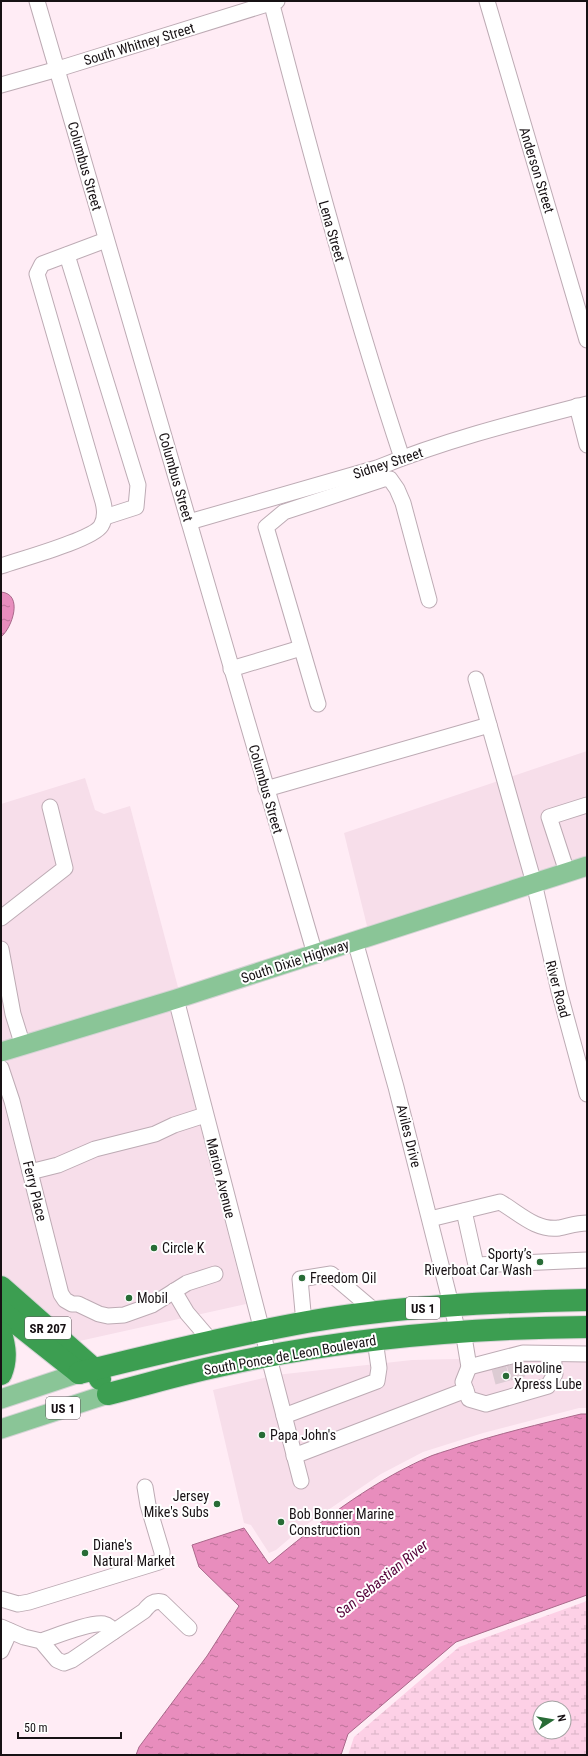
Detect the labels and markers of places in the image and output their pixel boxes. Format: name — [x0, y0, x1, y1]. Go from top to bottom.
place label: Circle K — [162, 1240, 205, 1256]
marker: Circle K — [149, 1243, 159, 1253]
place label: Sporty’s Riverboat Car Wash — [424, 1246, 532, 1278]
marker: Sporty’s Riverboat Car Wash — [535, 1257, 545, 1267]
place label: Freedom Oil — [310, 1270, 376, 1286]
marker: Freedom Oil — [297, 1273, 307, 1283]
place label: Mobil — [137, 1290, 168, 1306]
marker: Mobil — [124, 1293, 134, 1303]
place label: Havoline Xpress Lube — [514, 1360, 582, 1392]
marker: Havoline Xpress Lube — [501, 1371, 511, 1381]
place label: Papa John's — [270, 1427, 336, 1443]
marker: Papa John's — [257, 1430, 267, 1440]
place label: Jersey Mike's Subs — [144, 1488, 209, 1520]
marker: Jersey Mike's Subs — [212, 1499, 222, 1509]
place label: Bob Bonner Marine Construction — [289, 1506, 395, 1538]
marker: Bob Bonner Marine Construction — [276, 1517, 286, 1527]
place label: Diane's Natural Market — [93, 1537, 175, 1569]
marker: Diane's Natural Market — [80, 1548, 90, 1558]

